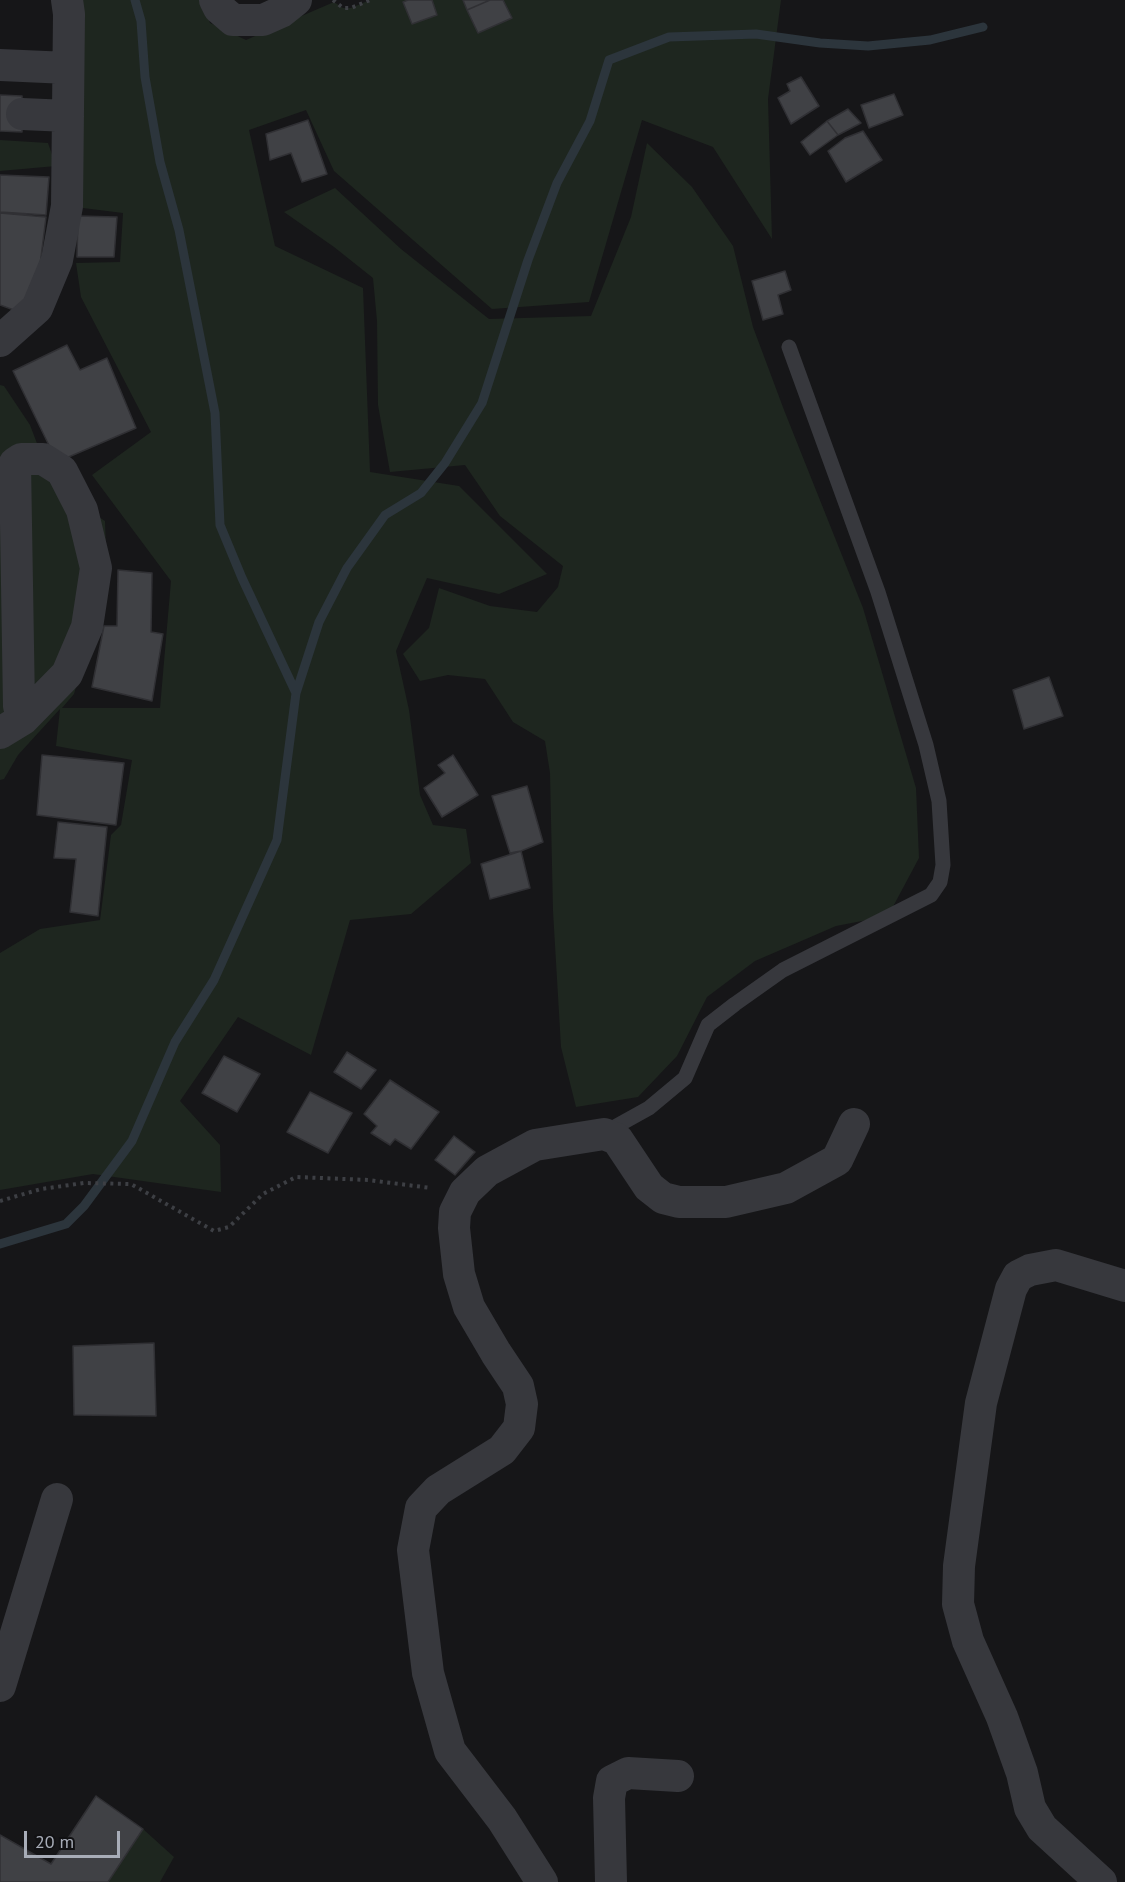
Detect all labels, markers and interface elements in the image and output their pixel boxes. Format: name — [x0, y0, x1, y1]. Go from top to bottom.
scale bar — [27, 1819, 123, 1857]
text: 20 m — [35, 1830, 74, 1853]

